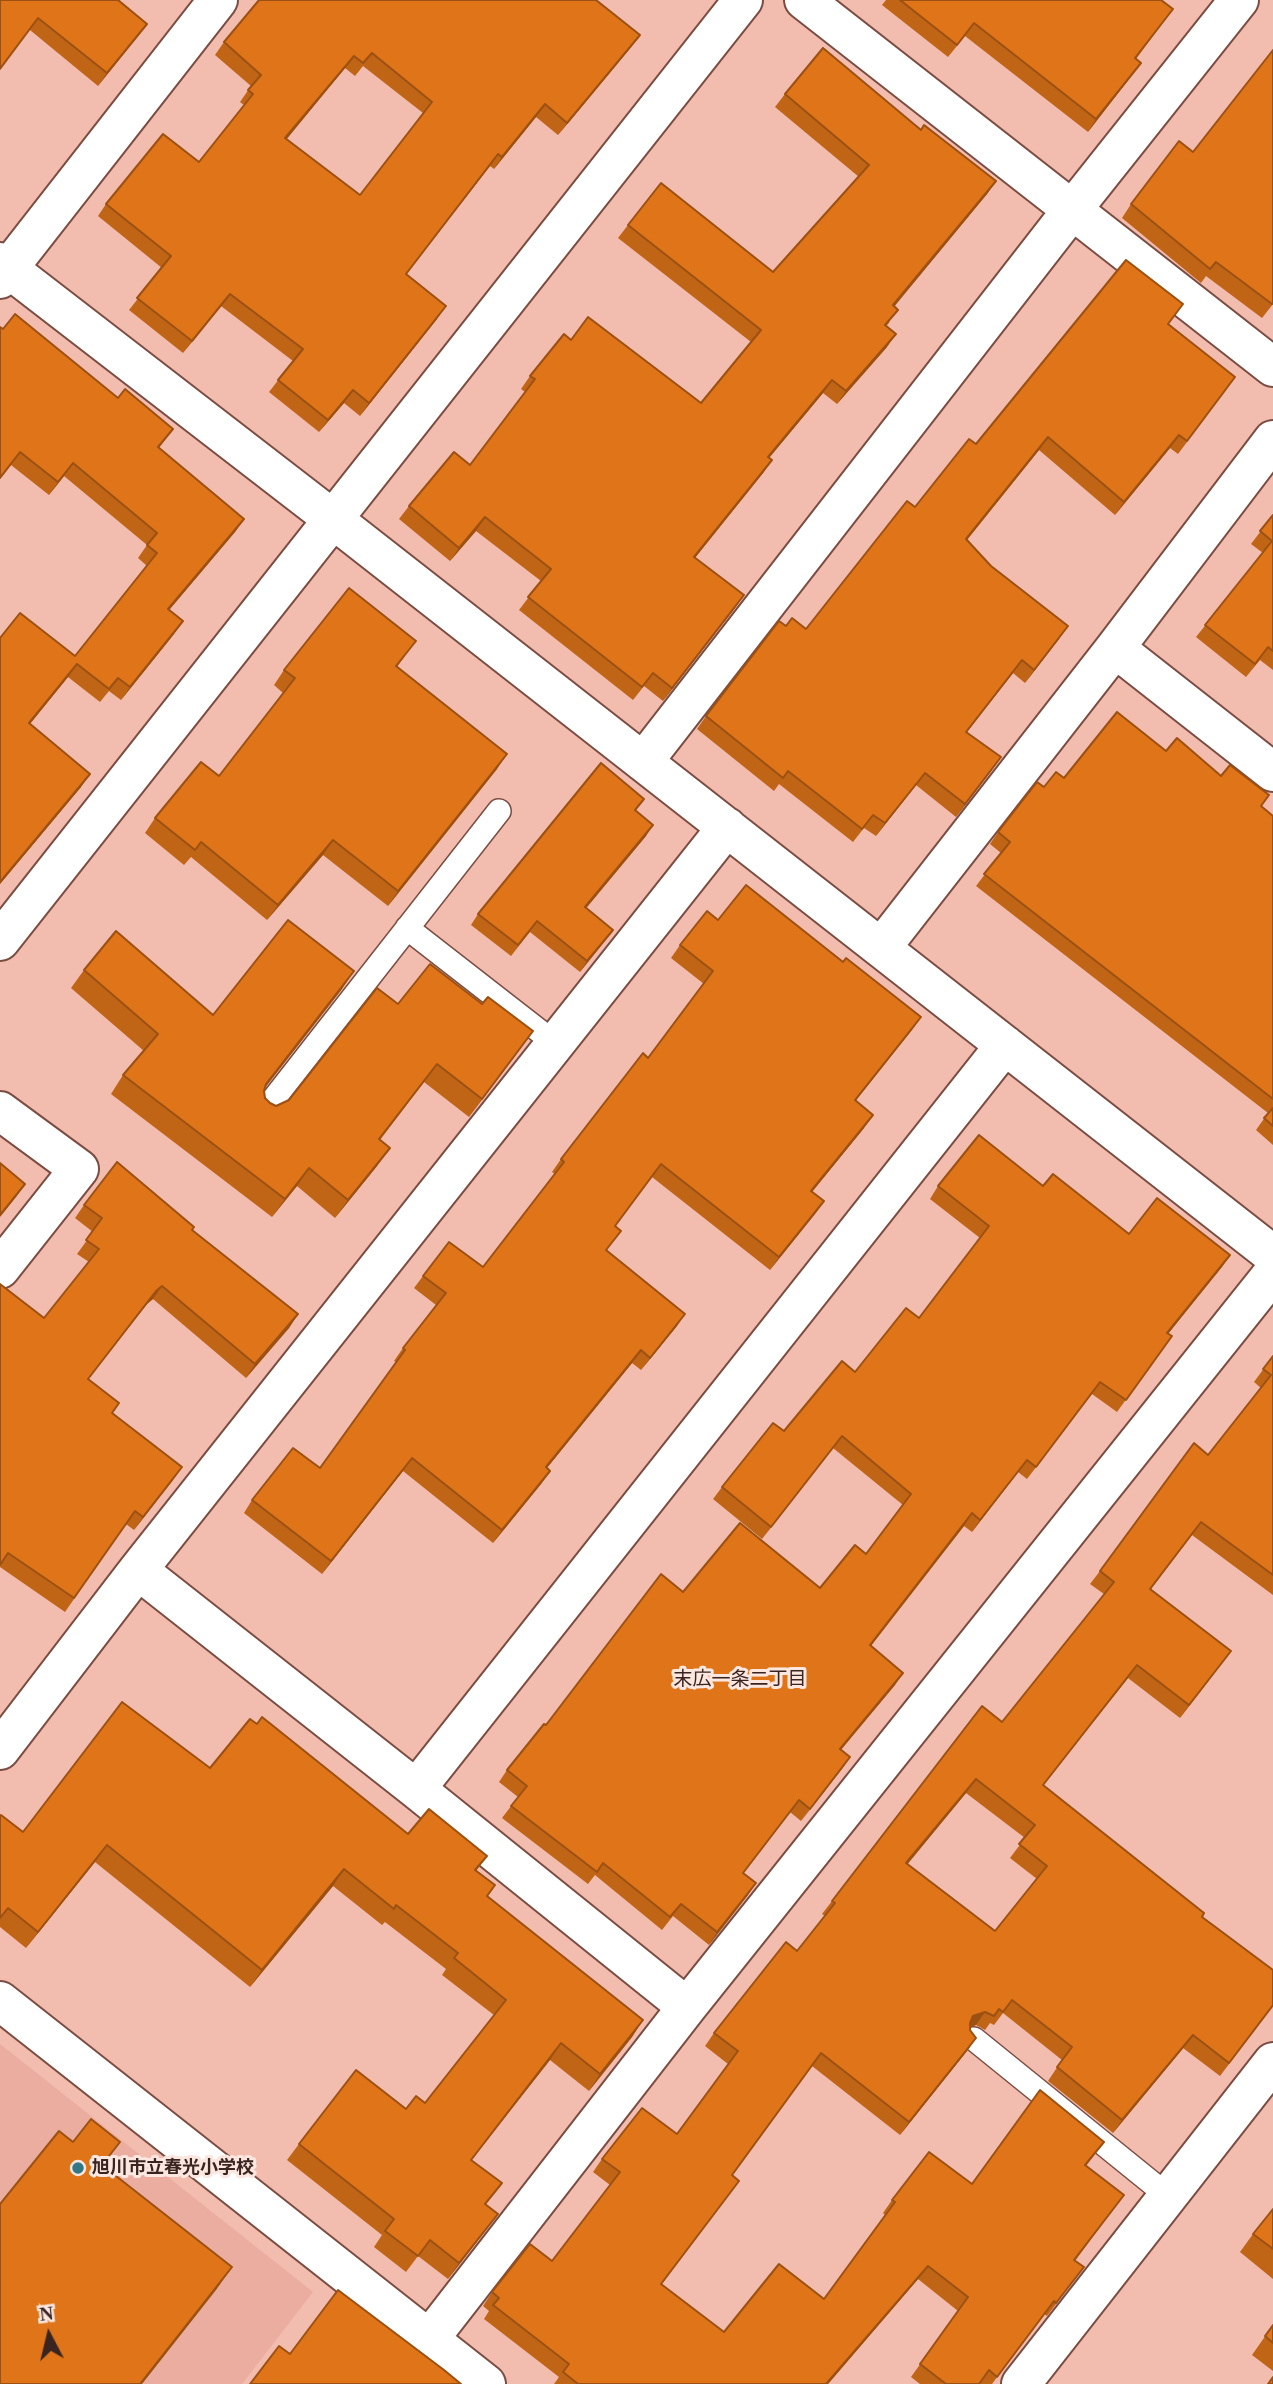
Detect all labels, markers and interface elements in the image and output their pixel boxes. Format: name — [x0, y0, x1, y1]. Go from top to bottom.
district label: 末広一条二丁目 — [674, 1669, 806, 1691]
place label: 旭川市立春光小学校 — [92, 2157, 254, 2179]
marker: 旭川市立春光小学校 — [70, 2160, 86, 2176]
north arrow — [14, 2300, 84, 2370]
text: N — [38, 2302, 54, 2325]

